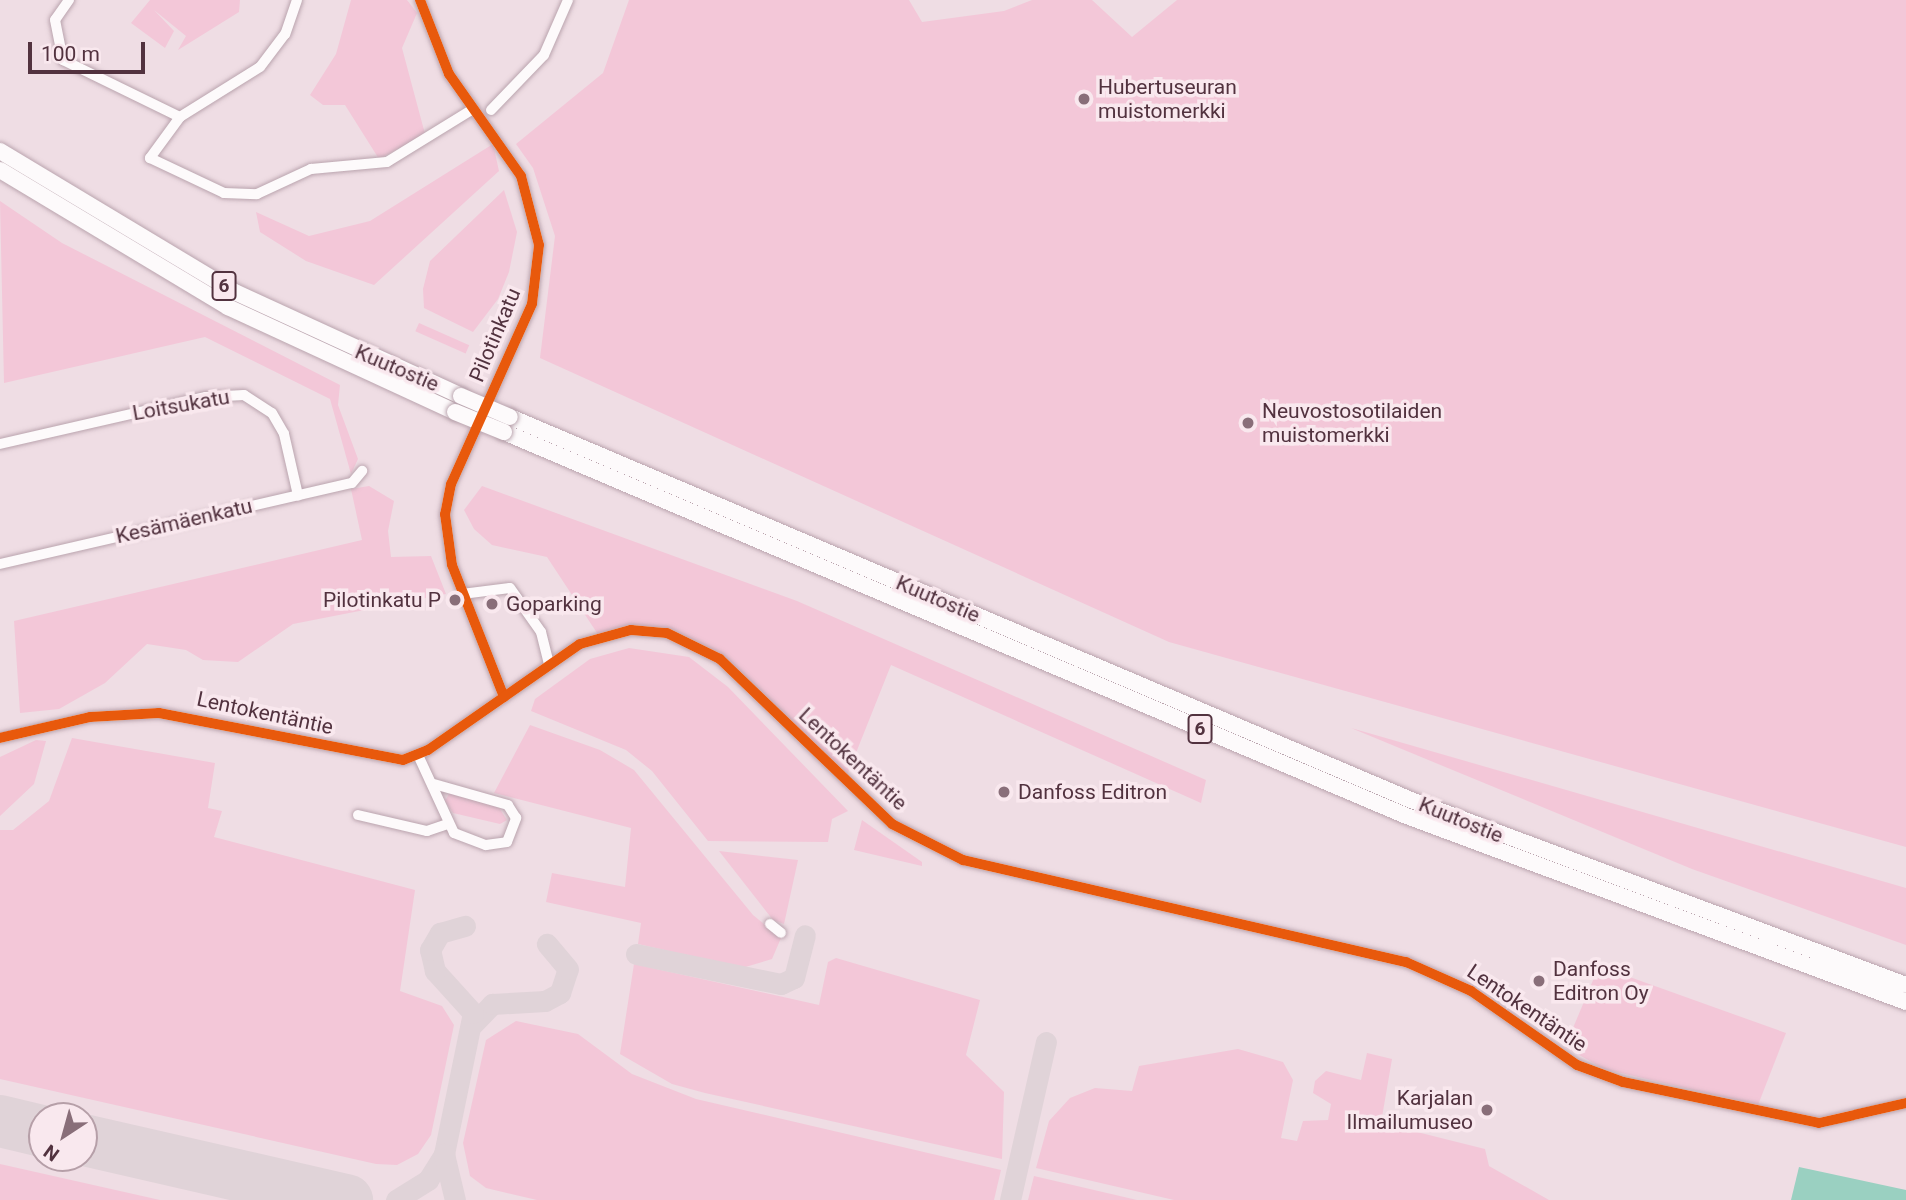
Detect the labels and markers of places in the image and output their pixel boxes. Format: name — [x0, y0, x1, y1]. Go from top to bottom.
place label: Hubertuseuran muistomerkki — [1098, 74, 1237, 124]
marker: Hubertuseuran muistomerkki — [1076, 91, 1092, 107]
place label: Neuvostosotilaiden muistomerkki — [1262, 398, 1442, 448]
marker: Neuvostosotilaiden muistomerkki — [1240, 415, 1256, 431]
place label: Pilotinkatu P — [323, 587, 441, 613]
place label: Goparking — [506, 591, 602, 617]
marker: Pilotinkatu P — [447, 592, 463, 608]
marker: Goparking — [484, 596, 500, 612]
place label: Danfoss Editron — [1018, 779, 1167, 805]
marker: Danfoss Editron — [996, 784, 1012, 800]
place label: Danfoss Editron Oy — [1553, 956, 1649, 1006]
marker: Danfoss Editron Oy — [1531, 973, 1547, 989]
place label: Karjalan Ilmailumuseo — [1347, 1085, 1473, 1135]
marker: Karjalan Ilmailumuseo — [1479, 1102, 1495, 1118]

